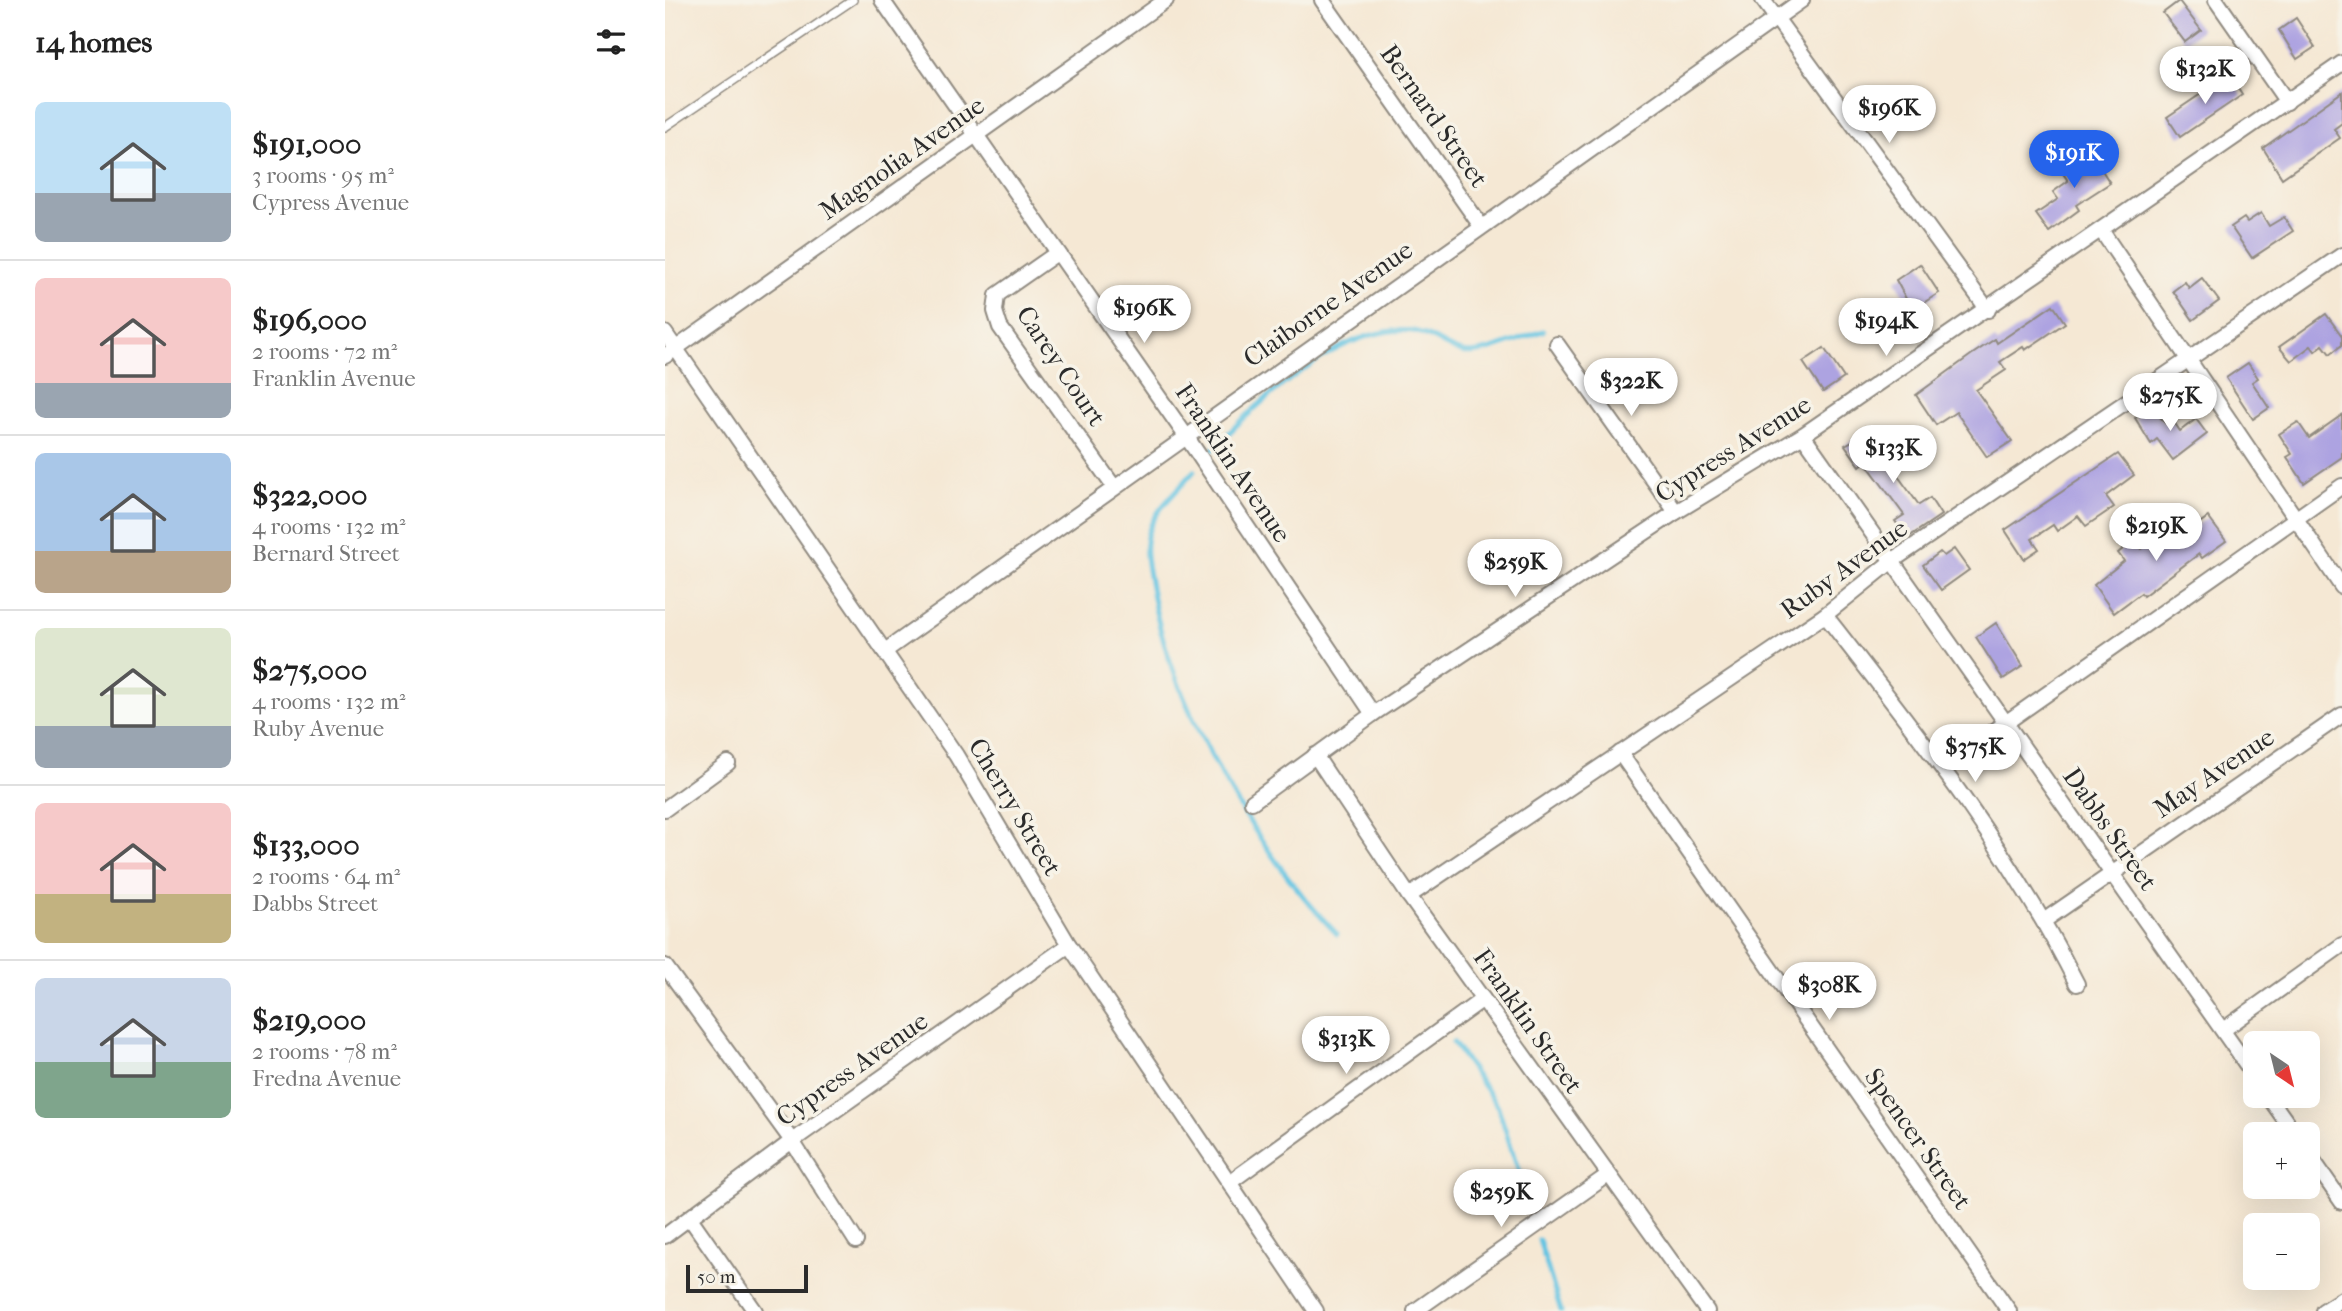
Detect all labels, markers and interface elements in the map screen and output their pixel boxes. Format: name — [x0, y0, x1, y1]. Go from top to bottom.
icon: filters — [592, 23, 630, 61]
text: 14 homes — [35, 25, 152, 60]
street label: Bernard Street — [1373, 39, 1495, 194]
pin: $132K — [2156, 46, 2254, 106]
text: $132K — [2176, 55, 2234, 82]
pin: $196K — [1840, 86, 1938, 145]
street label: Magnolia Avenue — [814, 90, 991, 226]
text: $196K — [1858, 94, 1920, 121]
text: $191,000 — [252, 127, 362, 162]
icon: home — [91, 130, 175, 214]
pin: $191K — [2025, 130, 2123, 190]
text: $191K — [2045, 139, 2103, 166]
text: 3 rooms · 95 m² — [252, 162, 394, 189]
text: Cypress Avenue — [252, 189, 409, 216]
street label: Claiborne Avenue — [1238, 234, 1419, 374]
pin: $196K — [1095, 286, 1193, 345]
text: $196K — [1113, 294, 1175, 321]
pin: $194K — [1837, 298, 1935, 358]
street label: Carey Court — [1010, 300, 1113, 432]
text: $196,000 — [252, 303, 367, 338]
icon: home — [91, 306, 175, 390]
text: $194K — [1854, 307, 1918, 334]
text: 2 rooms · 72 m² — [252, 338, 397, 365]
pin: $322K — [1582, 358, 1680, 418]
text: Franklin Avenue — [252, 365, 416, 392]
text: $322K — [1600, 367, 1662, 394]
pin: $275K — [2121, 374, 2219, 433]
street label: Franklin Avenue — [1168, 378, 1298, 548]
text: $275K — [2139, 382, 2201, 409]
street label: Cypress Avenue — [1649, 389, 1817, 509]
pin: $133K — [1844, 426, 1942, 485]
text: $133K — [1865, 434, 1921, 461]
text: $322,000 — [252, 478, 368, 513]
icon: home — [91, 481, 175, 565]
pin: $219K — [2107, 504, 2205, 563]
text: $219K — [2125, 512, 2187, 539]
text: 4 rooms · 132 m² — [252, 513, 406, 540]
street label: Ruby Avenue — [1775, 513, 1914, 625]
text: Bernard Street — [252, 540, 400, 567]
pin: $259K — [1466, 540, 1564, 599]
text: $259K — [1483, 548, 1547, 575]
text: $275,000 — [252, 653, 367, 688]
icon: home — [91, 656, 175, 740]
text: 4 rooms · 132 m² — [252, 688, 406, 715]
text: Ruby Avenue — [252, 715, 384, 742]
street label: May Avenue — [2148, 721, 2280, 825]
pin: $375K — [1926, 724, 2024, 784]
street label: Cherry Street — [962, 733, 1069, 882]
text: $375K — [1945, 733, 2005, 760]
street label: Dabbs Street — [2056, 762, 2164, 897]
text: $133,000 — [252, 828, 360, 863]
icon: home — [91, 831, 175, 915]
text: 2 rooms · 64 m² — [252, 863, 400, 890]
text: Dabbs Street — [252, 890, 378, 917]
street label: Franklin Street — [1467, 943, 1590, 1100]
pin: $308K — [1780, 962, 1878, 1022]
text: $308K — [1797, 971, 1861, 998]
text: $219,000 — [252, 1003, 366, 1038]
street label: Cypress Avenue — [770, 1005, 934, 1133]
icon: home — [91, 1006, 175, 1090]
pin: $313K — [1297, 1016, 1395, 1076]
text: $313K — [1318, 1025, 1374, 1052]
north arrow — [2243, 1031, 2321, 1108]
map controls — [2243, 1031, 2320, 1290]
text: 2 rooms · 78 m² — [252, 1038, 397, 1065]
street label: Spencer Street — [1858, 1063, 1978, 1216]
text: Fredna Avenue — [252, 1065, 401, 1092]
button: + — [2243, 1122, 2320, 1199]
pin: $259K — [1452, 1170, 1550, 1229]
text: $259K — [1469, 1178, 1533, 1205]
button: − — [2243, 1213, 2320, 1290]
scale bar — [686, 1262, 809, 1294]
text: 50 m — [697, 1266, 736, 1288]

